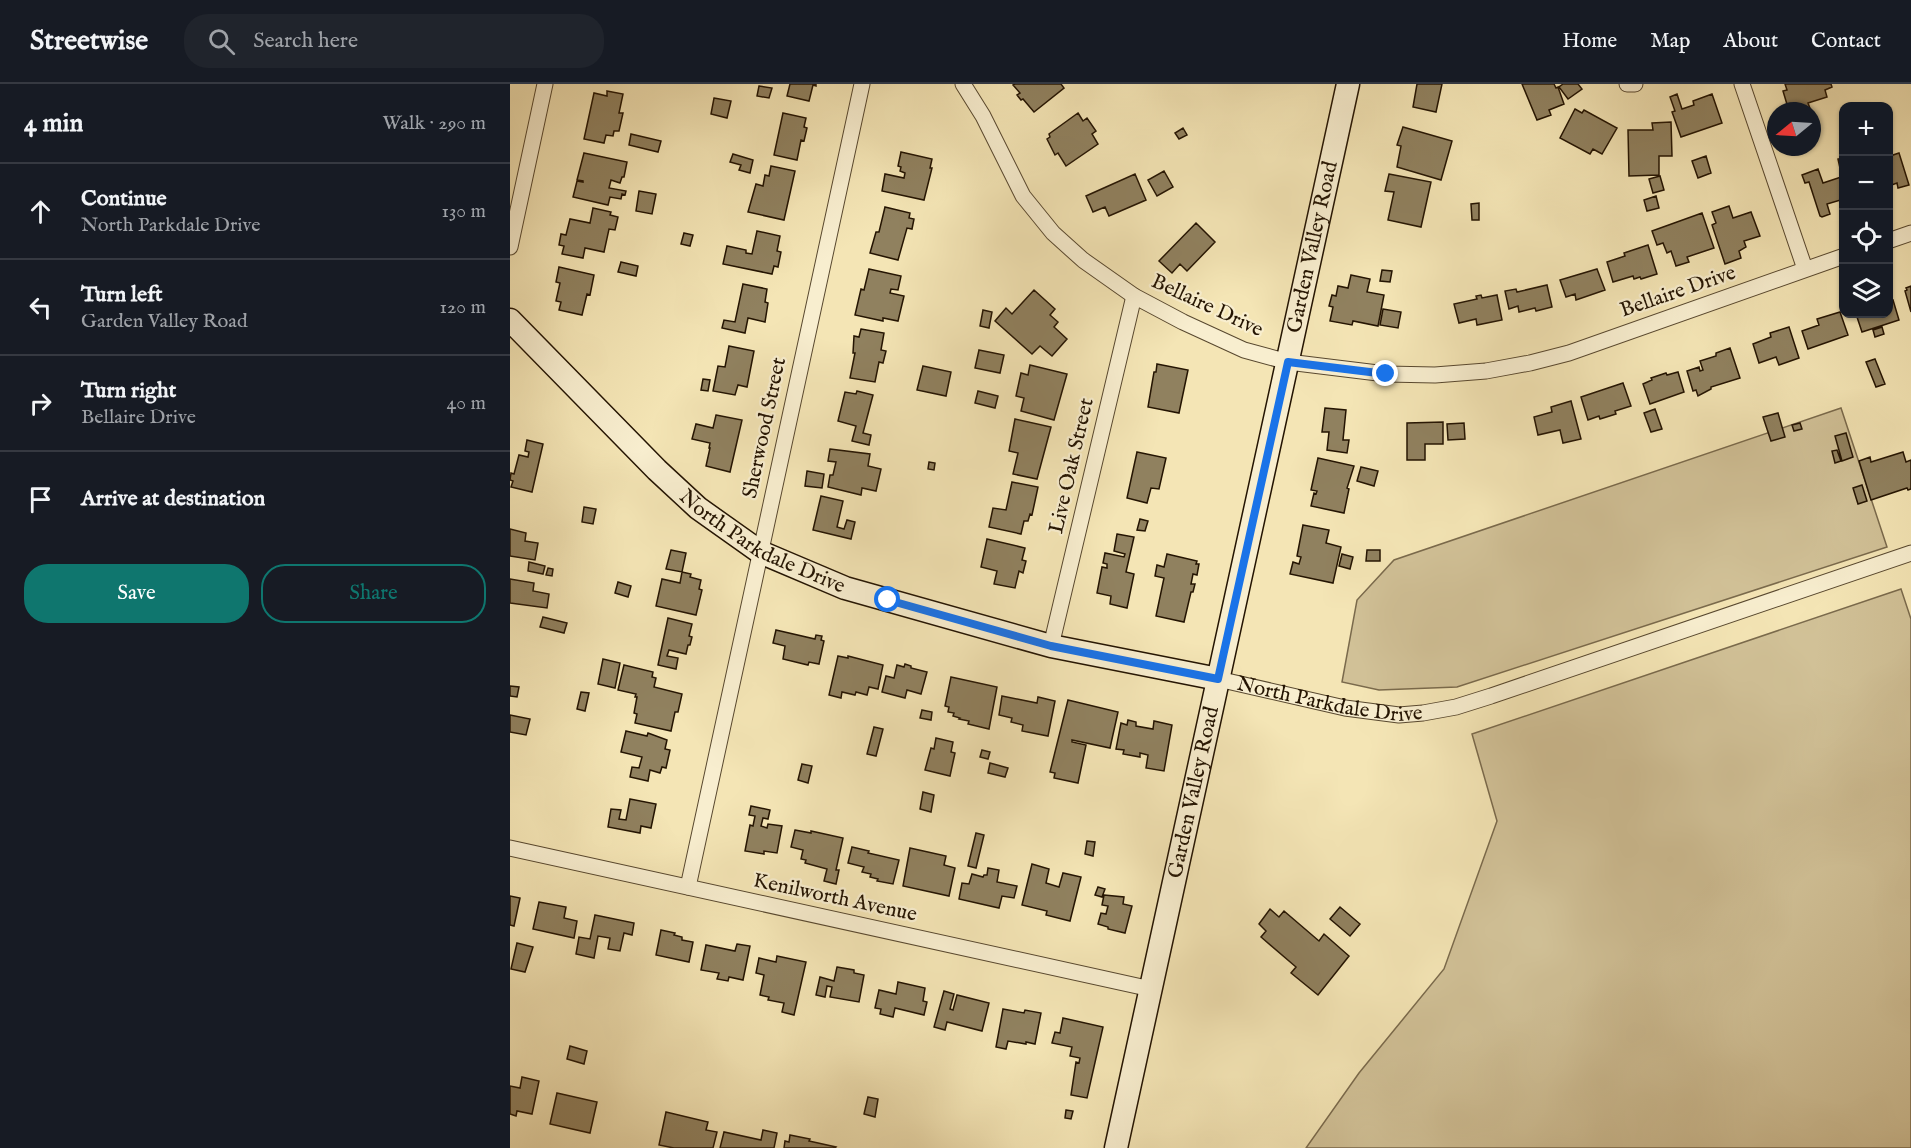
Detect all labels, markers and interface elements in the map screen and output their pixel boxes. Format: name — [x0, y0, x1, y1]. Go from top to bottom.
search box — [184, 14, 604, 68]
text: Streetwise — [30, 24, 148, 59]
icon: search — [205, 25, 238, 58]
text: Search here — [253, 27, 358, 55]
text: Home — [1562, 28, 1617, 55]
text: Map — [1650, 28, 1690, 55]
text: About — [1723, 28, 1778, 55]
text: Contact — [1811, 28, 1881, 55]
north arrow — [1767, 102, 1821, 156]
map controls — [1839, 102, 1893, 318]
button: + — [1839, 102, 1893, 156]
text: 4 min — [24, 107, 83, 140]
text: Walk · 290 m — [382, 111, 486, 136]
button: − — [1839, 156, 1893, 210]
street label: Garden Valley Road — [1281, 158, 1344, 336]
text: Continue — [81, 185, 167, 213]
icon: ahead — [24, 195, 57, 228]
text: 130 m — [441, 199, 486, 224]
button: locate — [1839, 210, 1893, 264]
text: North Parkdale Drive — [81, 213, 260, 238]
street label: Bellaire Drive — [1617, 259, 1740, 324]
button: layers — [1839, 264, 1893, 318]
street label: Bellaire Drive — [1147, 268, 1268, 344]
text: Turn left — [81, 281, 163, 309]
icon: left — [24, 291, 57, 324]
text: 120 m — [440, 295, 486, 320]
text: Garden Valley Road — [81, 309, 248, 334]
street label: Sherwood Street — [737, 355, 793, 501]
route end — [1372, 360, 1398, 386]
text: Turn right — [81, 377, 176, 405]
icon: right — [24, 387, 57, 420]
text: 40 m — [447, 391, 486, 416]
street label: Live Oak Street — [1043, 396, 1101, 536]
text: Bellaire Drive — [81, 405, 196, 430]
icon: arrive — [24, 483, 57, 516]
street label: North Parkdale Drive — [673, 484, 850, 600]
text: Arrive at destination — [81, 485, 265, 513]
button: Save — [24, 564, 249, 623]
button: Share — [261, 564, 486, 623]
route start — [874, 586, 900, 612]
street label: North Parkdale Drive — [1234, 670, 1424, 729]
street label: Garden Valley Road — [1162, 703, 1226, 881]
street label: Kenilworth Avenue — [751, 867, 920, 929]

